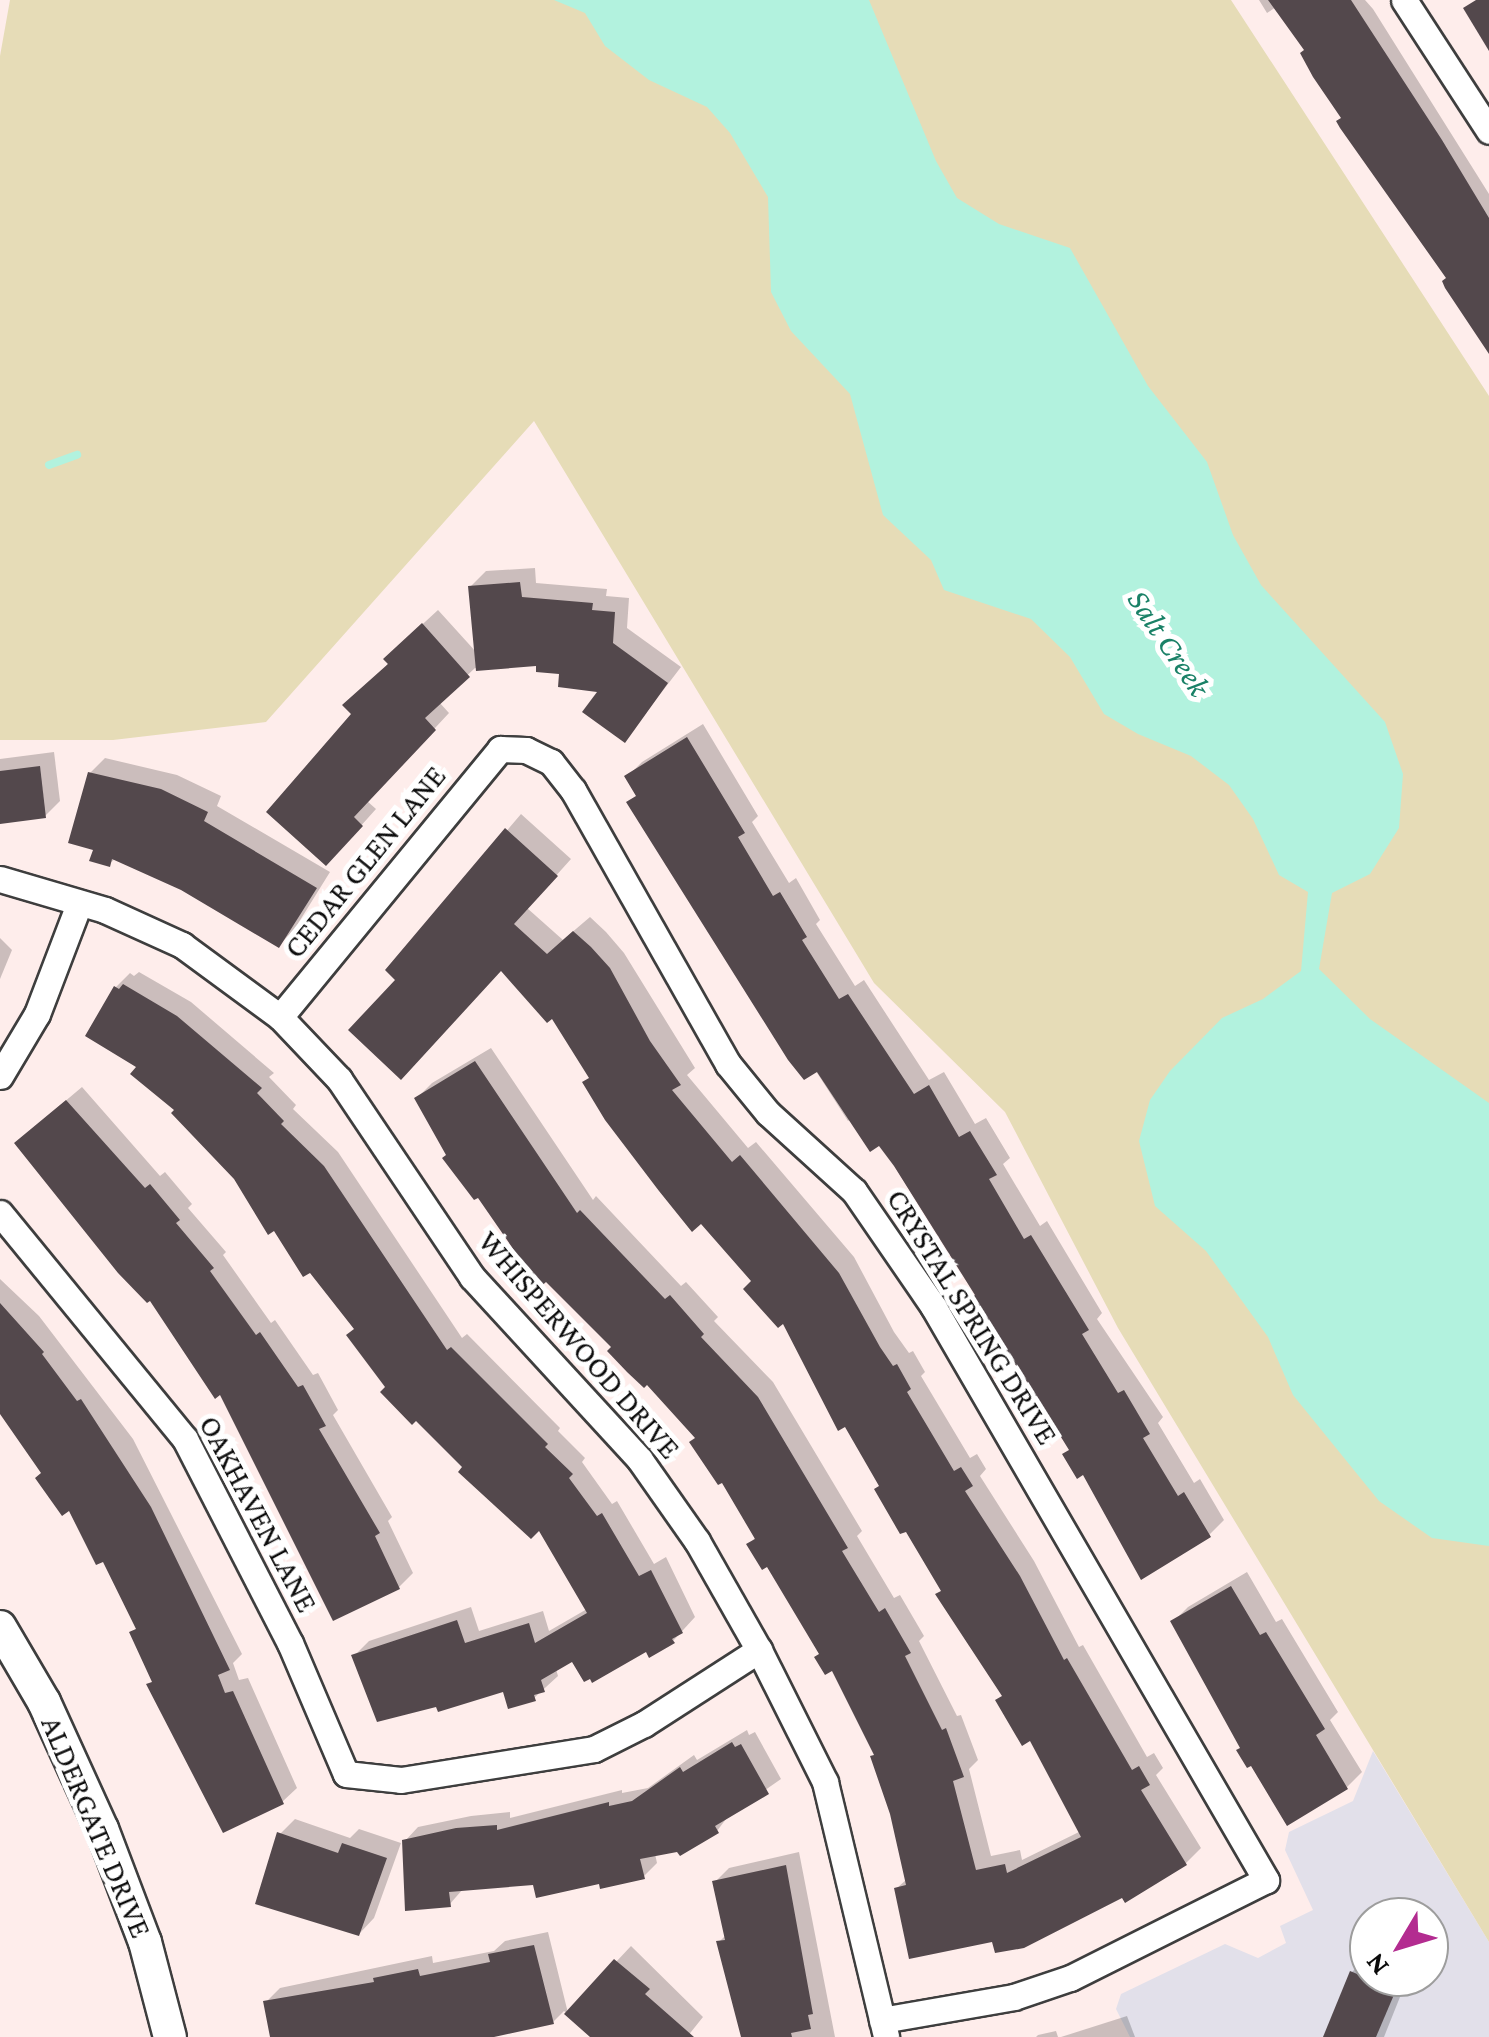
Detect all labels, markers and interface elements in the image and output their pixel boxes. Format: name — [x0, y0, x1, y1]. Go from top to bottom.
water label: Salt Creek — [1119, 582, 1219, 704]
street label: CEDAR GLEN LANE — [277, 759, 453, 965]
street label: CRYSTAL SPRING DRIVE — [879, 1183, 1065, 1451]
street label: WHISPERWOOD DRIVE — [470, 1224, 688, 1466]
street label: OAKHAVEN LANE — [191, 1410, 325, 1618]
street label: ALDERGATE DRIVE — [33, 1711, 159, 1943]
north arrow — [1349, 1897, 1449, 1997]
text: N — [1358, 1947, 1395, 1982]

